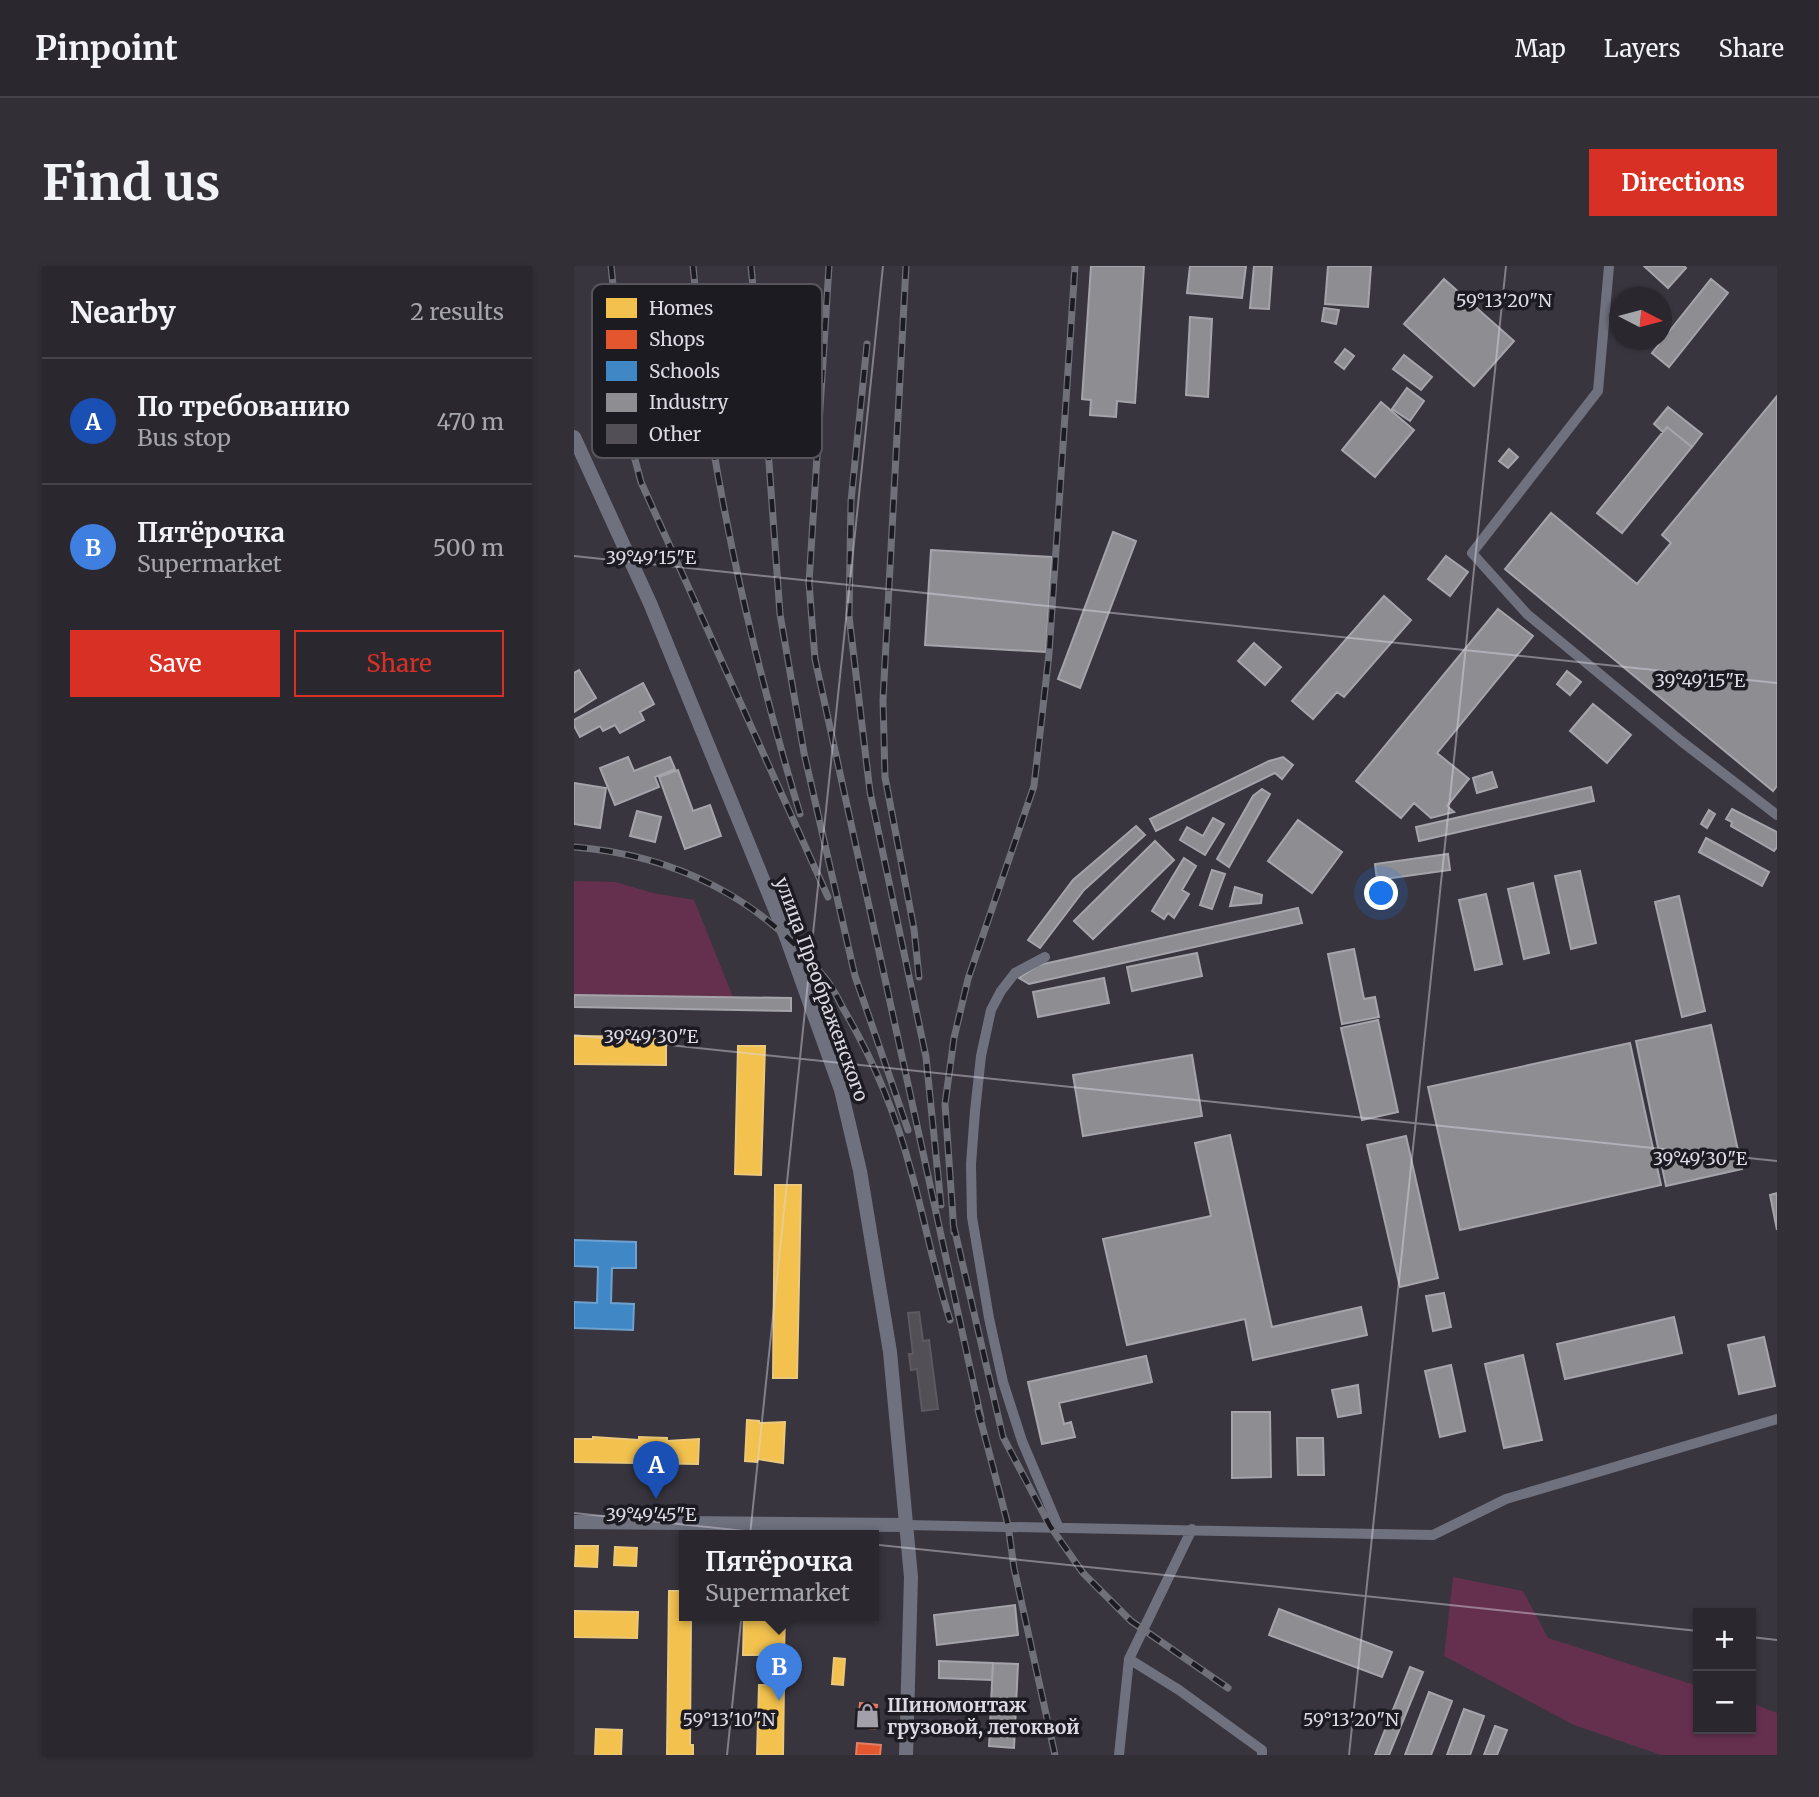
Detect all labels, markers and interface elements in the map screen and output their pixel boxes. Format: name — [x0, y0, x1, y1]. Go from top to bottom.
text: Pinpoint — [35, 28, 178, 69]
text: Map — [1515, 33, 1566, 64]
text: Layers — [1604, 33, 1680, 64]
text: Share — [1718, 33, 1784, 64]
button: Directions — [1589, 149, 1777, 216]
text: Find us — [42, 152, 220, 213]
legend — [592, 284, 822, 458]
north arrow — [1609, 287, 1672, 350]
text: 59°13'20"N — [1456, 289, 1552, 312]
text: Nearby — [70, 293, 176, 331]
text: Homes — [649, 296, 713, 320]
text: 2 results — [410, 297, 504, 326]
text: Shops — [649, 327, 705, 351]
text: Schools — [649, 359, 720, 383]
text: По требованию — [137, 390, 350, 423]
text: Industry — [649, 390, 728, 414]
text: A — [85, 407, 101, 436]
text: 470 m — [437, 407, 504, 436]
text: Other — [649, 422, 702, 446]
text: Bus stop — [137, 423, 231, 452]
text: Пятёрочка — [137, 516, 285, 549]
text: B — [85, 533, 101, 562]
text: 500 m — [433, 533, 504, 562]
text: 39°49'15"E — [606, 546, 697, 569]
text: Supermarket — [137, 549, 282, 578]
button: Save — [70, 630, 280, 697]
button: Share — [294, 630, 504, 697]
text: 39°49'15"E — [1655, 669, 1746, 692]
street label: улица Преображенского — [770, 873, 874, 1105]
your location — [1364, 876, 1398, 910]
text: 39°49'30"E — [604, 1025, 699, 1048]
text: 39°49'30"E — [1653, 1147, 1748, 1170]
pin: A — [633, 1441, 679, 1499]
text: 39°49'45"E — [606, 1503, 697, 1526]
popup — [679, 1530, 879, 1621]
text: Пятёрочка — [705, 1545, 853, 1578]
text: Supermarket — [705, 1578, 850, 1607]
map controls — [1693, 1608, 1756, 1734]
button: + — [1693, 1608, 1756, 1671]
pin: B — [756, 1643, 802, 1701]
button: − — [1693, 1671, 1756, 1734]
place label: Шиномонтаж грузовой, легоквой — [887, 1693, 1080, 1739]
shop icon: Шиномонтаж грузовой, легоквой — [853, 1702, 881, 1730]
text: 59°13'10"N — [683, 1708, 775, 1731]
text: 59°13'20"N — [1303, 1708, 1399, 1731]

